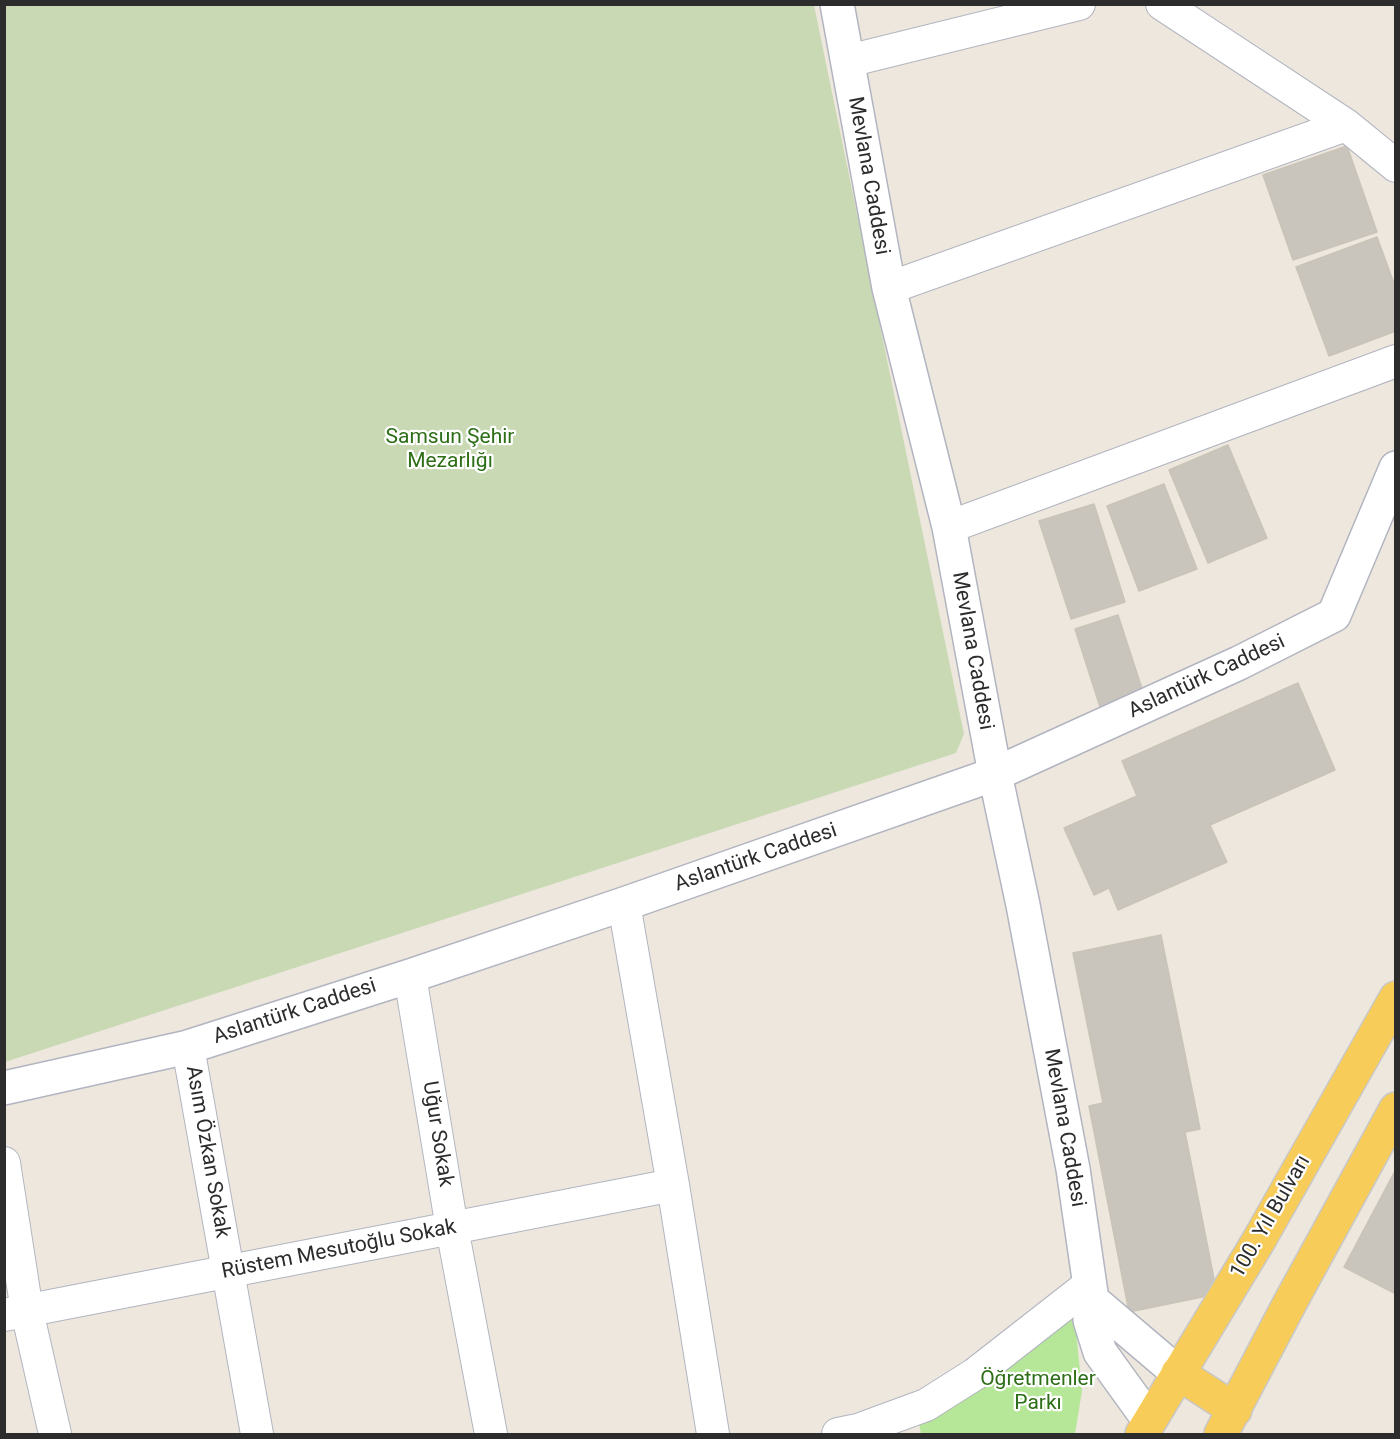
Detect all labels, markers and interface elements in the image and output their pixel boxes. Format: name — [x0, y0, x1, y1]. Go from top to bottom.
street label: Mevlana Caddesi — [842, 95, 894, 257]
park label: Samsun Şehir Mezarlığı — [386, 425, 514, 475]
street label: Mevlana Caddesi — [946, 570, 998, 732]
street label: Aslantürk Caddesi — [1125, 630, 1289, 724]
street label: Aslantürk Caddesi — [672, 818, 840, 898]
street label: Aslantürk Caddesi — [210, 974, 380, 1050]
street label: Mevlana Caddesi — [1038, 1047, 1090, 1209]
street label: Asım Özkan Sokak — [179, 1064, 235, 1240]
street label: Uğur Sokak — [416, 1079, 458, 1189]
street label: 100. Yıl Bulvarı — [1226, 1151, 1316, 1283]
street label: Rüstem Mesutoğlu Sokak — [220, 1215, 458, 1285]
park label: Öğretmenler Parkı — [980, 1367, 1096, 1417]

